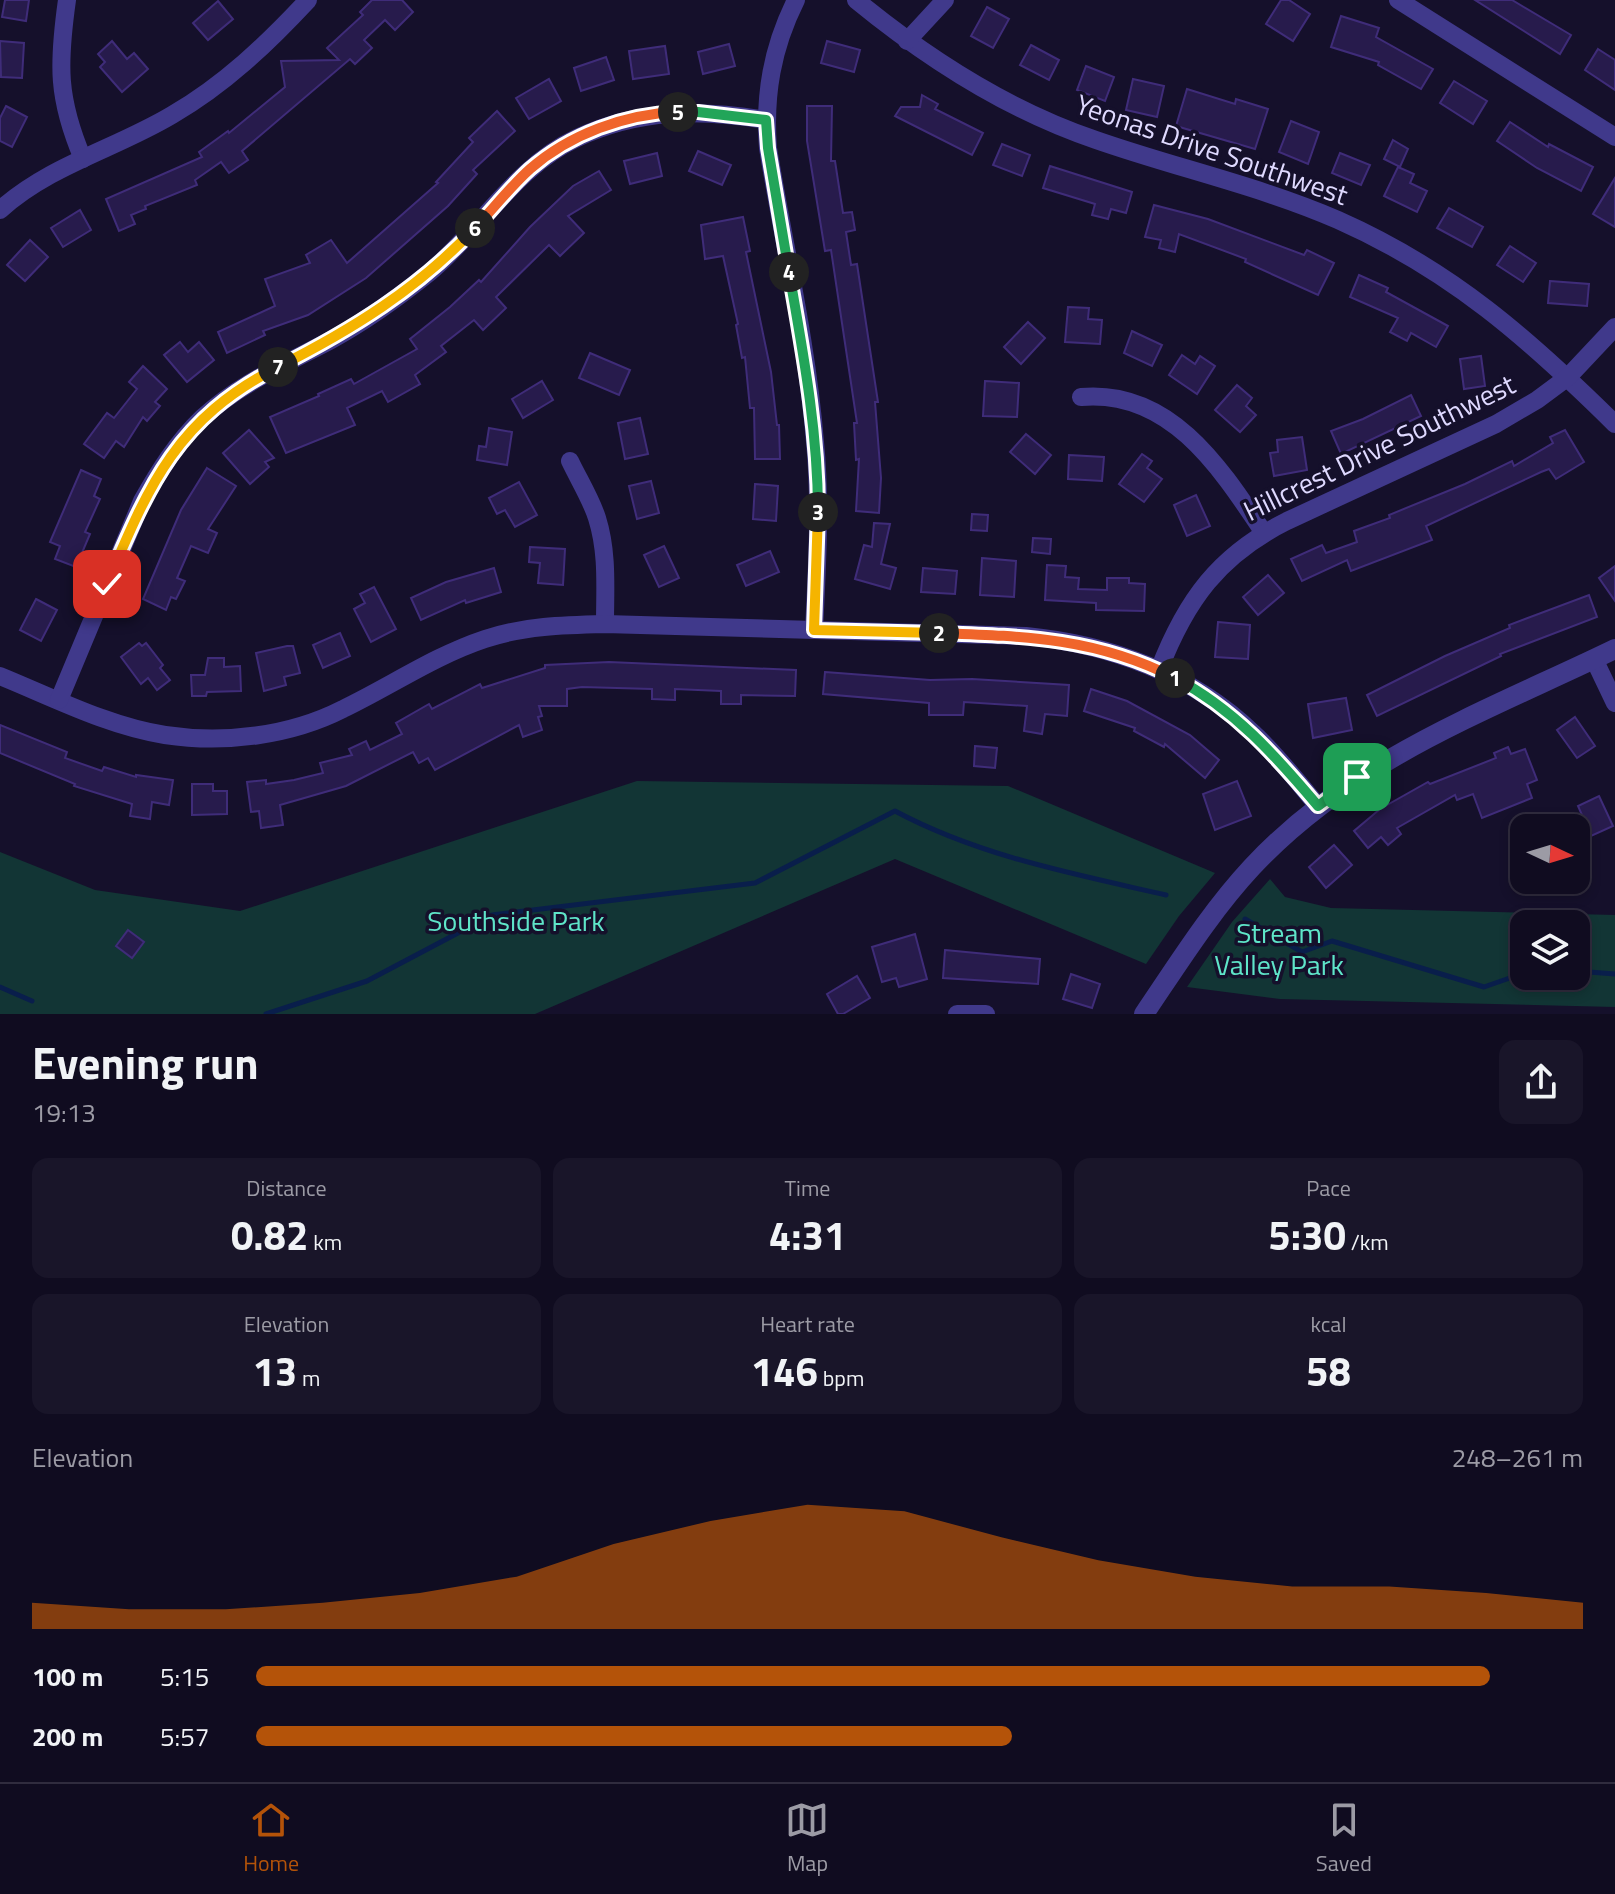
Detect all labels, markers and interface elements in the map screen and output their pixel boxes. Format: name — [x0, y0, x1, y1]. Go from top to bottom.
street label: Yeonas Drive Southwest — [1070, 82, 1354, 216]
pin: 5 — [658, 92, 698, 132]
text: 5 — [672, 95, 684, 129]
pin: 6 — [455, 208, 495, 248]
text: 6 — [469, 211, 481, 245]
pin: 4 — [769, 252, 809, 292]
text: 4 — [783, 255, 795, 289]
pin: 7 — [258, 347, 298, 387]
text: 7 — [272, 350, 284, 384]
street label: Hillcrest Drive Southwest — [1236, 362, 1522, 532]
pin: 3 — [798, 492, 838, 532]
text: 3 — [812, 495, 824, 529]
pin — [73, 550, 141, 618]
icon: check — [85, 562, 129, 606]
pin: 2 — [919, 613, 959, 653]
text: 2 — [933, 616, 945, 650]
pin: 1 — [1155, 658, 1195, 698]
text: 1 — [1169, 661, 1181, 695]
pin — [1323, 743, 1391, 811]
icon: arrive — [1335, 755, 1379, 799]
north arrow — [1510, 814, 1590, 894]
map controls — [1510, 814, 1590, 990]
park label: Southside Park — [427, 899, 605, 942]
button: layers — [1510, 910, 1590, 990]
park label: Stream Valley Park — [1214, 911, 1344, 986]
text: Evening run — [32, 1029, 259, 1096]
button: share — [1499, 1040, 1583, 1124]
text: 19:13 — [32, 1093, 96, 1132]
text: Distance — [246, 1171, 327, 1205]
text: Time — [785, 1171, 830, 1205]
text: Pace — [1306, 1171, 1351, 1205]
text: 0.82 — [231, 1205, 308, 1266]
text: 4:31 — [769, 1205, 846, 1266]
text: 5:30 — [1268, 1205, 1346, 1266]
text: km — [308, 1225, 342, 1259]
text: /km — [1346, 1225, 1389, 1259]
text: Elevation — [244, 1307, 329, 1341]
text: Heart rate — [760, 1307, 855, 1341]
text: kcal — [1311, 1307, 1346, 1341]
text: 13 — [252, 1341, 297, 1402]
text: 146 — [751, 1341, 818, 1402]
text: 58 — [1306, 1341, 1351, 1402]
text: m — [297, 1361, 321, 1395]
text: bpm — [818, 1361, 864, 1395]
text: Elevation — [32, 1438, 133, 1477]
text: 248–261 m — [1452, 1438, 1583, 1477]
text: 100 m — [32, 1657, 103, 1696]
text: 5:15 — [160, 1657, 209, 1696]
text: 200 m — [32, 1717, 103, 1756]
text: 5:57 — [160, 1717, 209, 1756]
tab: Home — [243, 1798, 299, 1880]
tab: Map — [785, 1798, 829, 1880]
tab: Saved — [1316, 1798, 1372, 1880]

